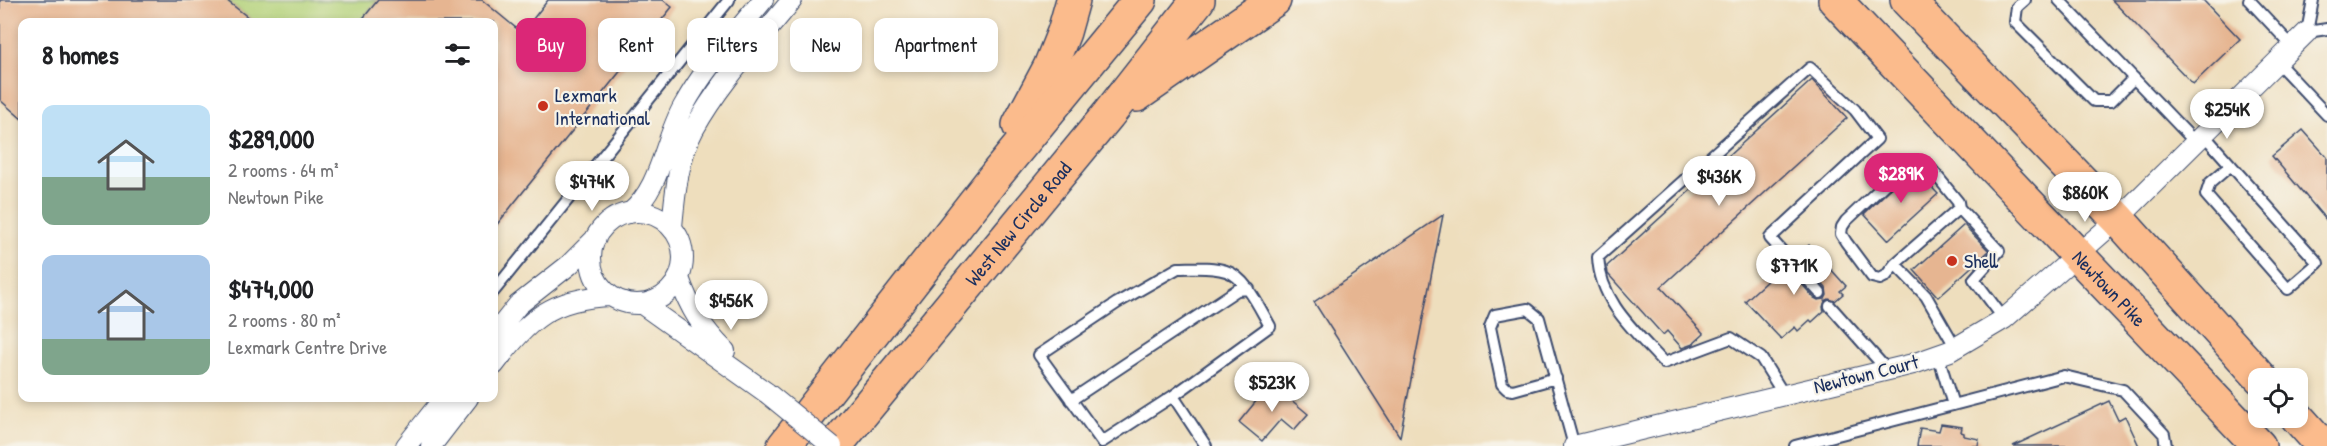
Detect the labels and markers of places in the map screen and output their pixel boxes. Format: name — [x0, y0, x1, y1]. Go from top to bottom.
place label: Lexmark International — [555, 81, 650, 131]
pin: $254K — [2185, 89, 2269, 140]
marker: Lexmark International — [536, 99, 550, 113]
pin: $289K — [1859, 153, 1943, 204]
pin: $436K — [1677, 156, 1761, 207]
pin: $474K — [550, 161, 634, 212]
pin: $860K — [2043, 172, 2127, 223]
pin: $771K — [1752, 245, 1836, 296]
place label: Shell — [1964, 247, 1999, 274]
marker: Shell — [1945, 254, 1959, 268]
pin: $456K — [689, 280, 773, 331]
pin: $523K — [1230, 362, 1314, 413]

